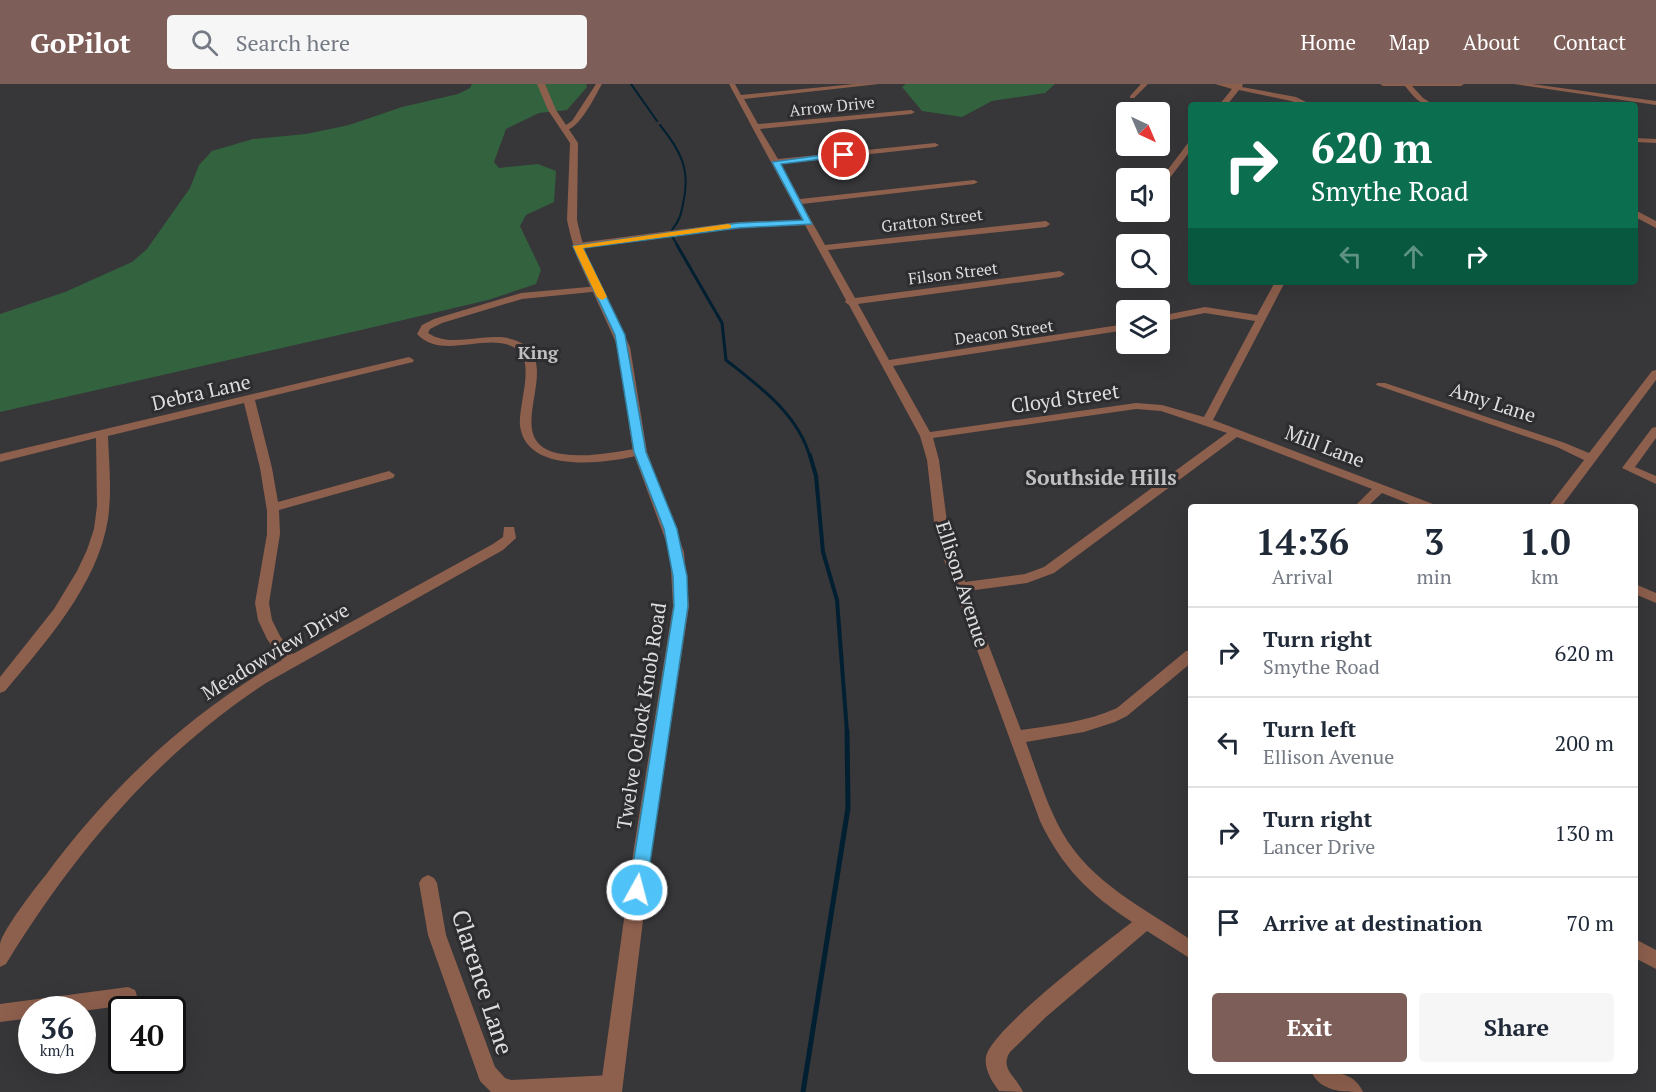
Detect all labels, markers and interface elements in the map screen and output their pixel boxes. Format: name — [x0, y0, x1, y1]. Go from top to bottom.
search box — [167, 15, 587, 69]
text: GoPilot — [30, 24, 131, 61]
icon: search — [188, 26, 221, 59]
text: Search here — [236, 28, 350, 57]
text: Home — [1300, 28, 1356, 56]
text: Map — [1389, 28, 1430, 56]
text: About — [1463, 28, 1520, 56]
text: Contact — [1553, 28, 1626, 56]
street label: Arrow Drive — [788, 91, 876, 121]
north arrow — [1116, 102, 1170, 156]
map controls — [1116, 102, 1170, 354]
text: 620 m — [1311, 119, 1432, 175]
icon: right — [1212, 126, 1290, 204]
pin — [818, 129, 869, 180]
icon: arrive — [827, 138, 860, 171]
button: sound — [1116, 168, 1170, 222]
text: Smythe Road — [1311, 173, 1469, 209]
street label: Gratton Street — [880, 203, 984, 237]
button: search — [1116, 234, 1170, 288]
icon: left — [1334, 240, 1367, 273]
icon: ahead — [1397, 240, 1430, 273]
icon: right — [1460, 240, 1493, 273]
street label: Filson Street — [907, 257, 999, 289]
button: layers — [1116, 300, 1170, 354]
street label: Deacon Street — [953, 314, 1055, 350]
district label: King — [518, 340, 559, 364]
street label: Debra Lane — [149, 368, 253, 416]
street label: Amy Lane — [1447, 375, 1539, 429]
street label: Cloyd Street — [1009, 377, 1121, 419]
street label: Mill Lane — [1281, 418, 1369, 474]
district label: Southside Hills — [1025, 463, 1177, 491]
street label: Ellison Avenue — [930, 517, 996, 651]
text: 14:36 — [1255, 518, 1349, 565]
text: 3 — [1424, 518, 1444, 565]
text: 1.0 — [1519, 518, 1571, 565]
text: Arrival — [1272, 563, 1333, 590]
text: min — [1417, 563, 1452, 590]
text: km — [1531, 563, 1559, 590]
street label: Meadowview Drive — [196, 596, 354, 706]
street label: Twelve Oclock Knob Road — [610, 601, 672, 831]
text: Turn right — [1263, 624, 1372, 653]
icon: right — [1212, 636, 1245, 669]
text: 620 m — [1554, 638, 1614, 667]
text: Smythe Road — [1263, 653, 1380, 680]
text: Turn left — [1263, 714, 1356, 743]
icon: left — [1212, 726, 1245, 759]
text: 200 m — [1554, 728, 1614, 757]
text: Ellison Avenue — [1263, 743, 1394, 770]
text: Turn right — [1263, 804, 1372, 833]
icon: right — [1212, 816, 1245, 849]
text: 130 m — [1554, 818, 1614, 847]
text: Lancer Drive — [1263, 833, 1375, 860]
position arrow — [605, 858, 669, 922]
street label: Clarence Lane — [445, 905, 521, 1059]
icon: arrive — [1212, 906, 1245, 939]
text: Arrive at destination — [1263, 908, 1482, 937]
text: 70 m — [1566, 908, 1614, 937]
button: Exit — [1212, 993, 1407, 1062]
button: Share — [1419, 993, 1614, 1062]
speed limit sign: 40 — [108, 996, 186, 1074]
text: 36 — [40, 1008, 74, 1048]
text: km/h — [40, 1040, 74, 1060]

